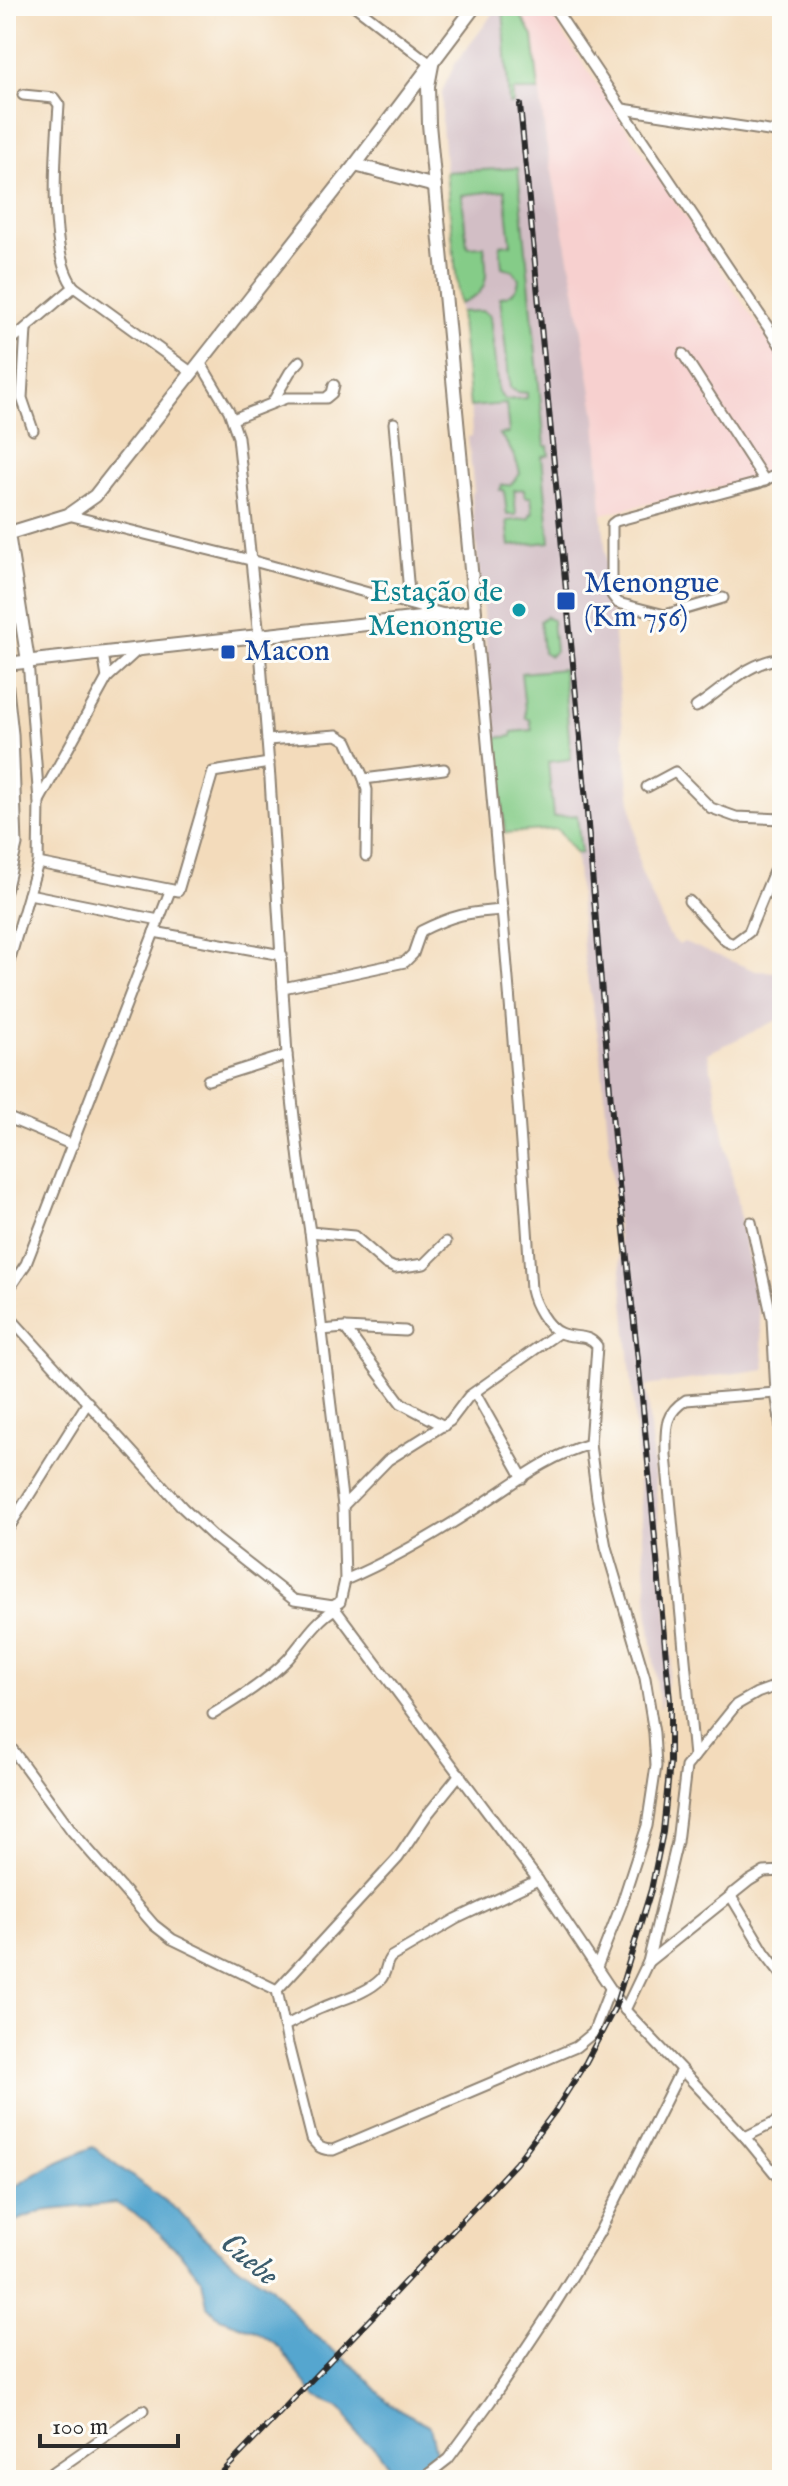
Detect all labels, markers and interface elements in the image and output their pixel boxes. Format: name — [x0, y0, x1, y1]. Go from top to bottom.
place label: Menongue (Km 756) — [584, 565, 719, 637]
place label: Estação de Menongue — [368, 574, 503, 646]
marker: Menongue (Km 756) — [555, 590, 577, 612]
marker: Estação de Menongue — [510, 601, 528, 619]
place label: Macon — [244, 633, 330, 671]
marker: Macon — [219, 643, 237, 661]
water label: Cuebe — [211, 2224, 287, 2297]
scale bar — [40, 2398, 178, 2448]
text: 100 m — [52, 2412, 108, 2443]

